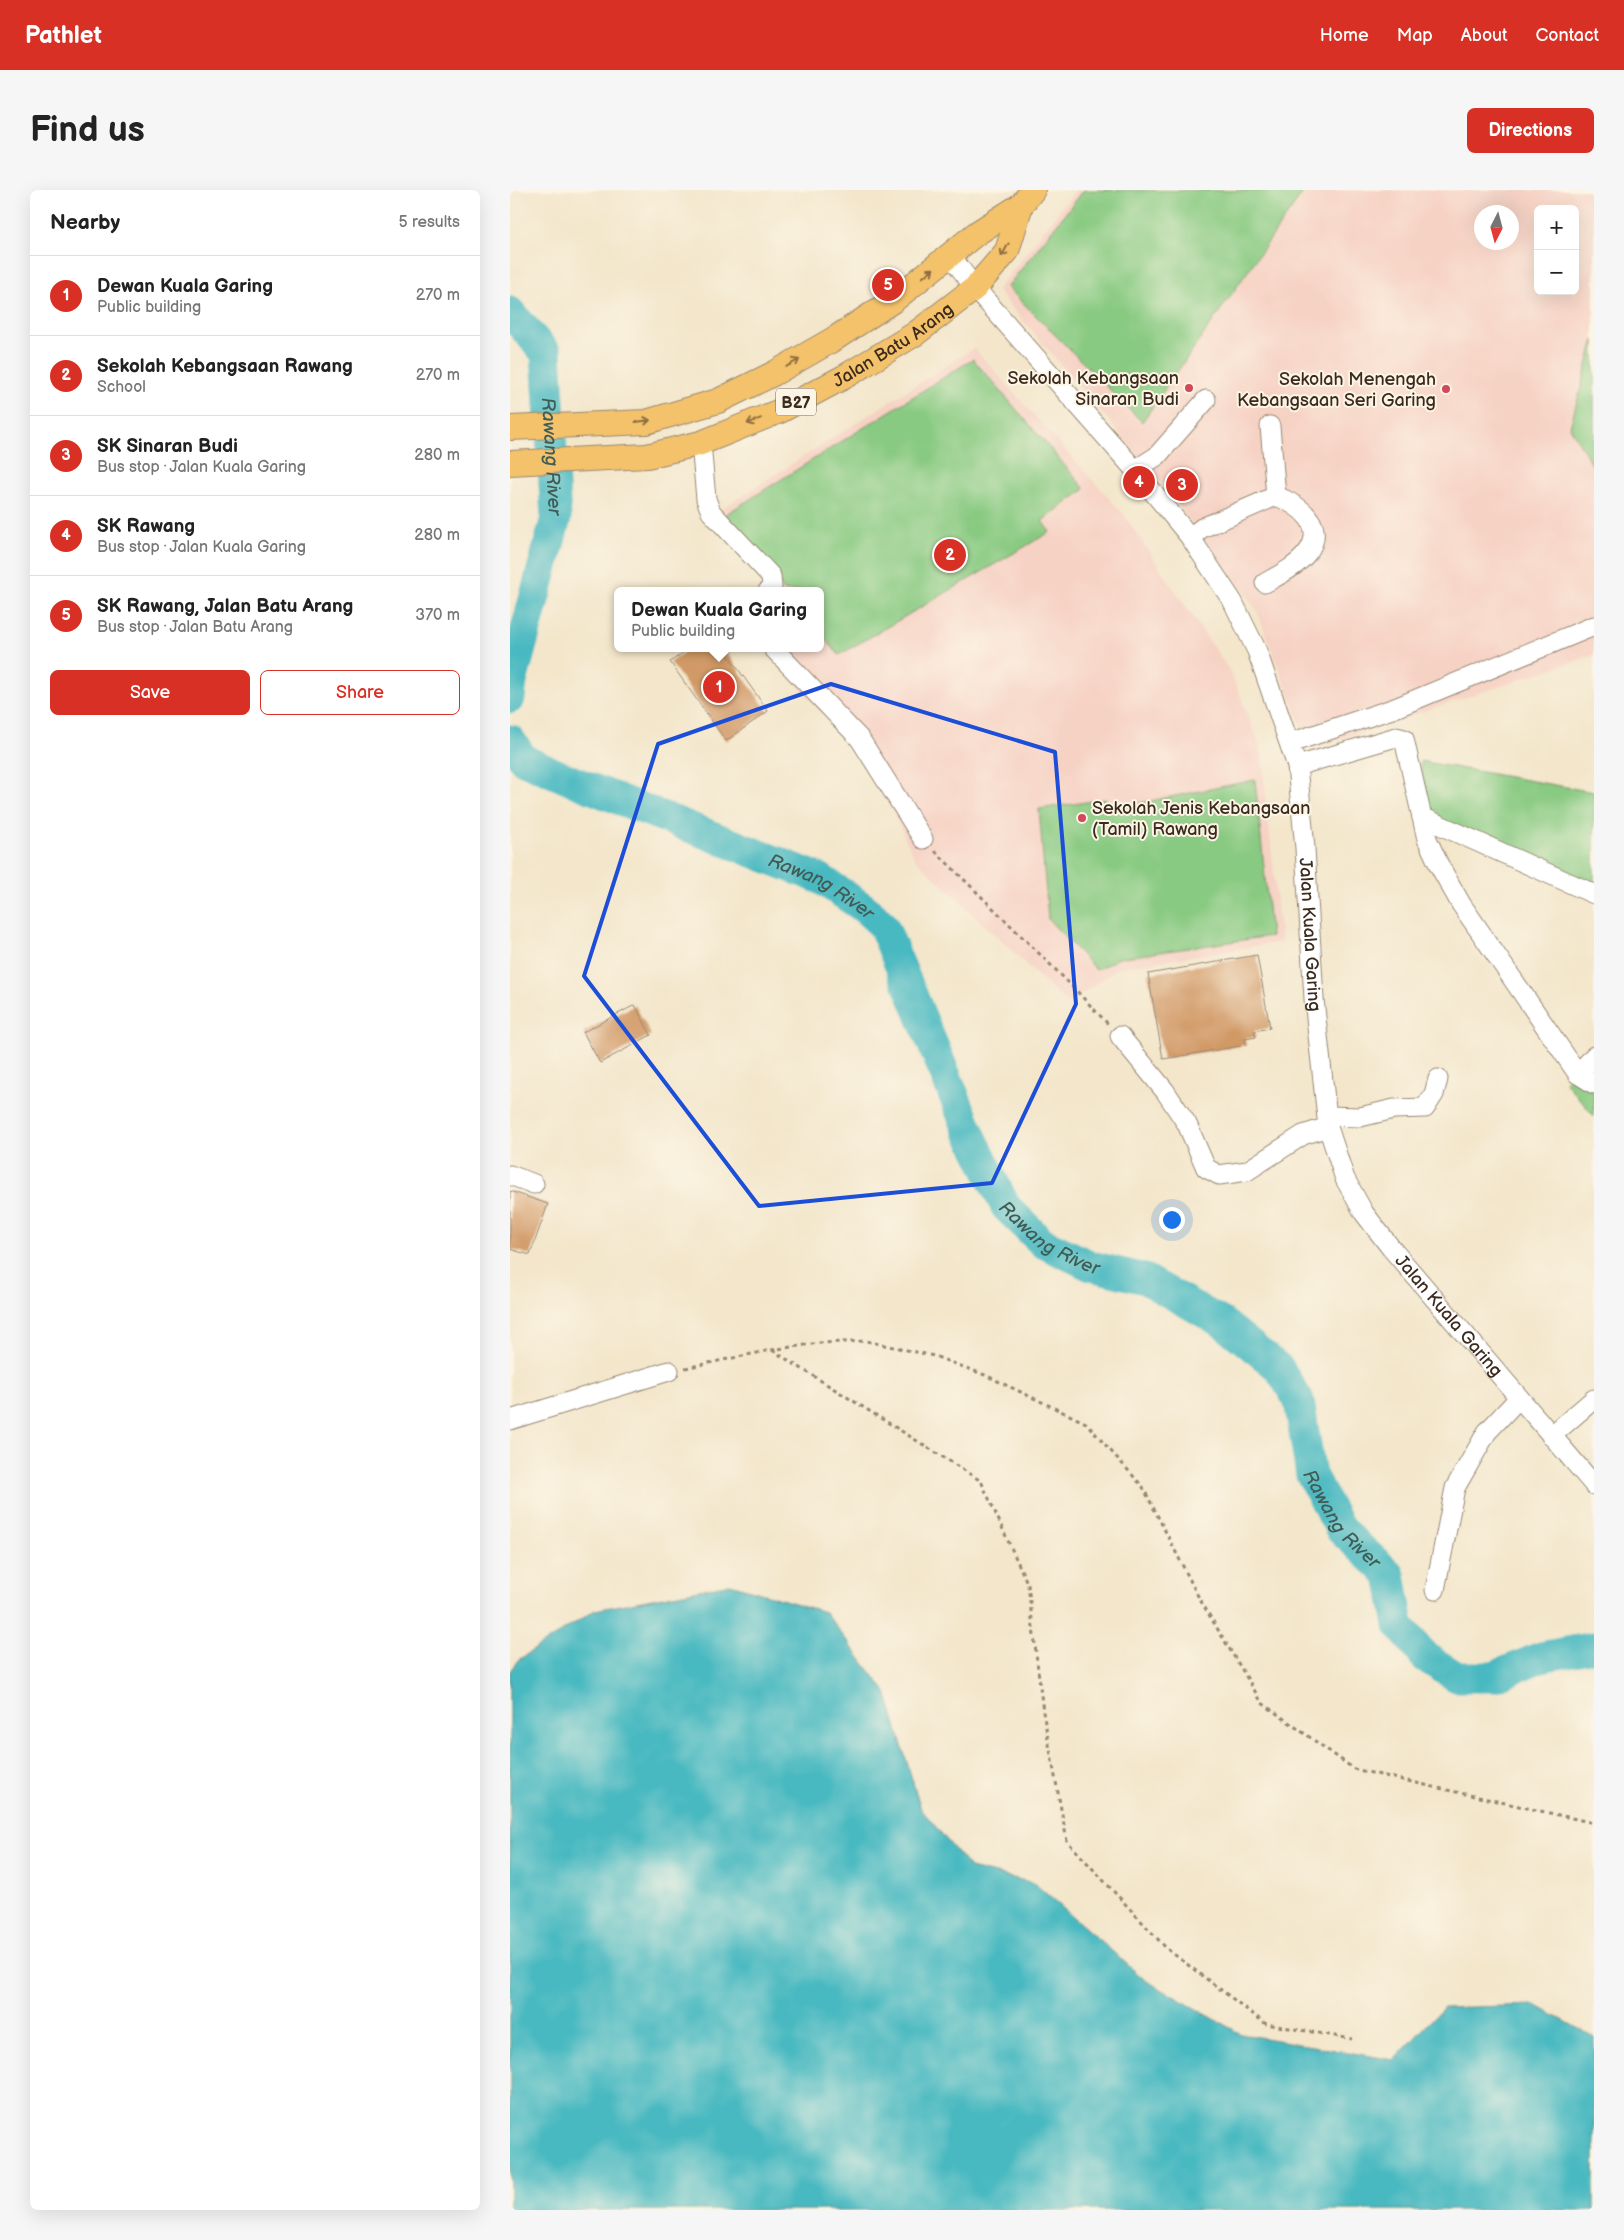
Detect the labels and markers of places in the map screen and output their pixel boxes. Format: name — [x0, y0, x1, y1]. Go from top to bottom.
pin: 5 — [872, 266, 904, 304]
place label: Sekolah Kebangsaan Sinaran Budi — [1007, 368, 1179, 410]
place label: Sekolah Menengah Kebangsaan Seri Garing — [1237, 369, 1436, 411]
marker: Sekolah Kebangsaan Sinaran Budi — [1183, 382, 1195, 394]
marker: Sekolah Menengah Kebangsaan Seri Garing — [1440, 383, 1452, 395]
pin: 4 — [1123, 463, 1155, 501]
pin: 3 — [1166, 466, 1198, 504]
pin: 2 — [934, 536, 966, 574]
pin: 1 — [703, 668, 735, 706]
place label: Sekolah Jenis Kebangsaan (Tamil) Rawang — [1092, 798, 1310, 840]
marker: Sekolah Jenis Kebangsaan (Tamil) Rawang — [1076, 812, 1088, 824]

